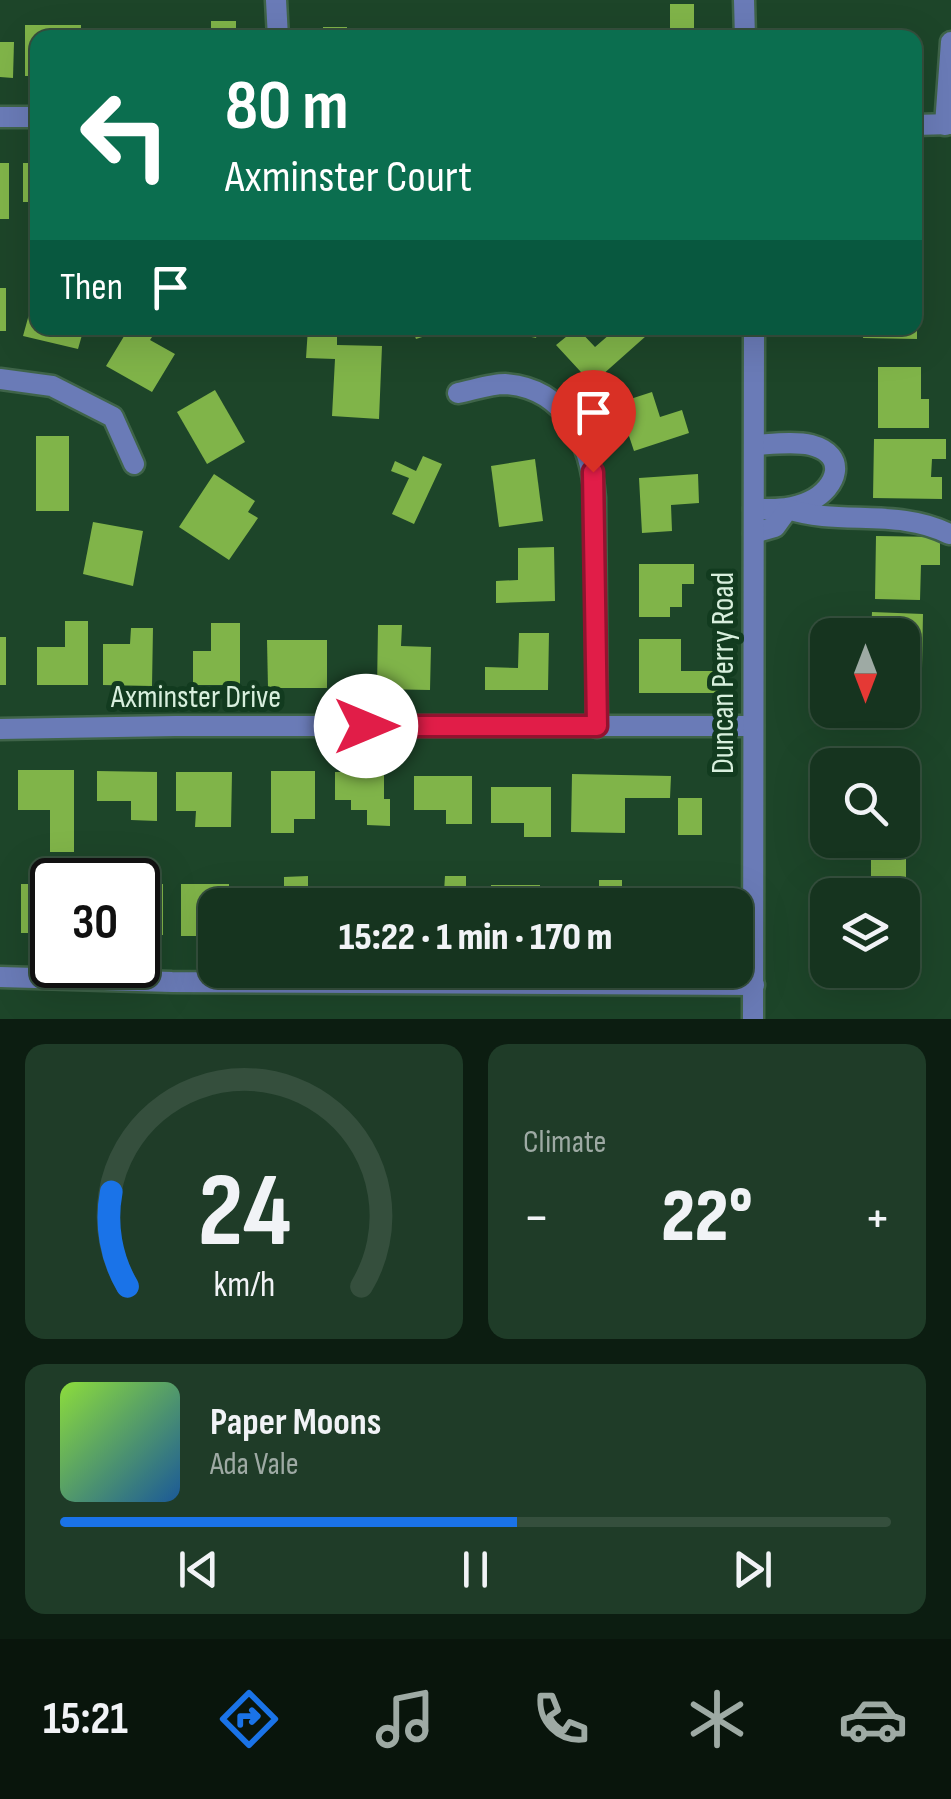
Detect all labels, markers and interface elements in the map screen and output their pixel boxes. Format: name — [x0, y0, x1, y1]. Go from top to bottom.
text: 80 m — [225, 65, 349, 149]
icon: left — [60, 70, 190, 200]
text: Axminster Court — [225, 150, 472, 205]
icon: arrive — [143, 260, 198, 315]
text: Then — [60, 265, 123, 310]
pin — [551, 370, 636, 473]
icon: arrive — [566, 385, 621, 440]
street label: Duncan Perry Road — [704, 572, 743, 774]
north arrow — [810, 618, 920, 728]
map controls — [810, 618, 920, 988]
position arrow — [314, 674, 418, 778]
street label: Axminster Drive — [110, 678, 281, 717]
button: search — [810, 748, 920, 858]
speed limit sign: 30 — [30, 858, 160, 988]
button: layers — [810, 878, 920, 988]
text: 15:22 · 1 min · 170 m — [339, 915, 612, 960]
text: Climate — [523, 1123, 606, 1162]
text: 24 — [197, 1150, 291, 1275]
text: 22° — [661, 1172, 753, 1263]
text: − — [523, 1185, 550, 1252]
text: + — [864, 1185, 891, 1252]
text: km/h — [213, 1264, 275, 1307]
text: Paper Moons — [210, 1400, 381, 1445]
text: Ada Vale — [210, 1445, 299, 1484]
icon: previous — [171, 1542, 226, 1597]
icon: pause — [448, 1542, 503, 1597]
icon: next — [725, 1542, 780, 1597]
icon: directions — [214, 1684, 284, 1754]
icon: music — [370, 1684, 440, 1754]
icon: phone — [526, 1684, 596, 1754]
icon: climate — [682, 1684, 752, 1754]
icon: car — [838, 1684, 908, 1754]
text: 15:21 — [43, 1692, 128, 1747]

